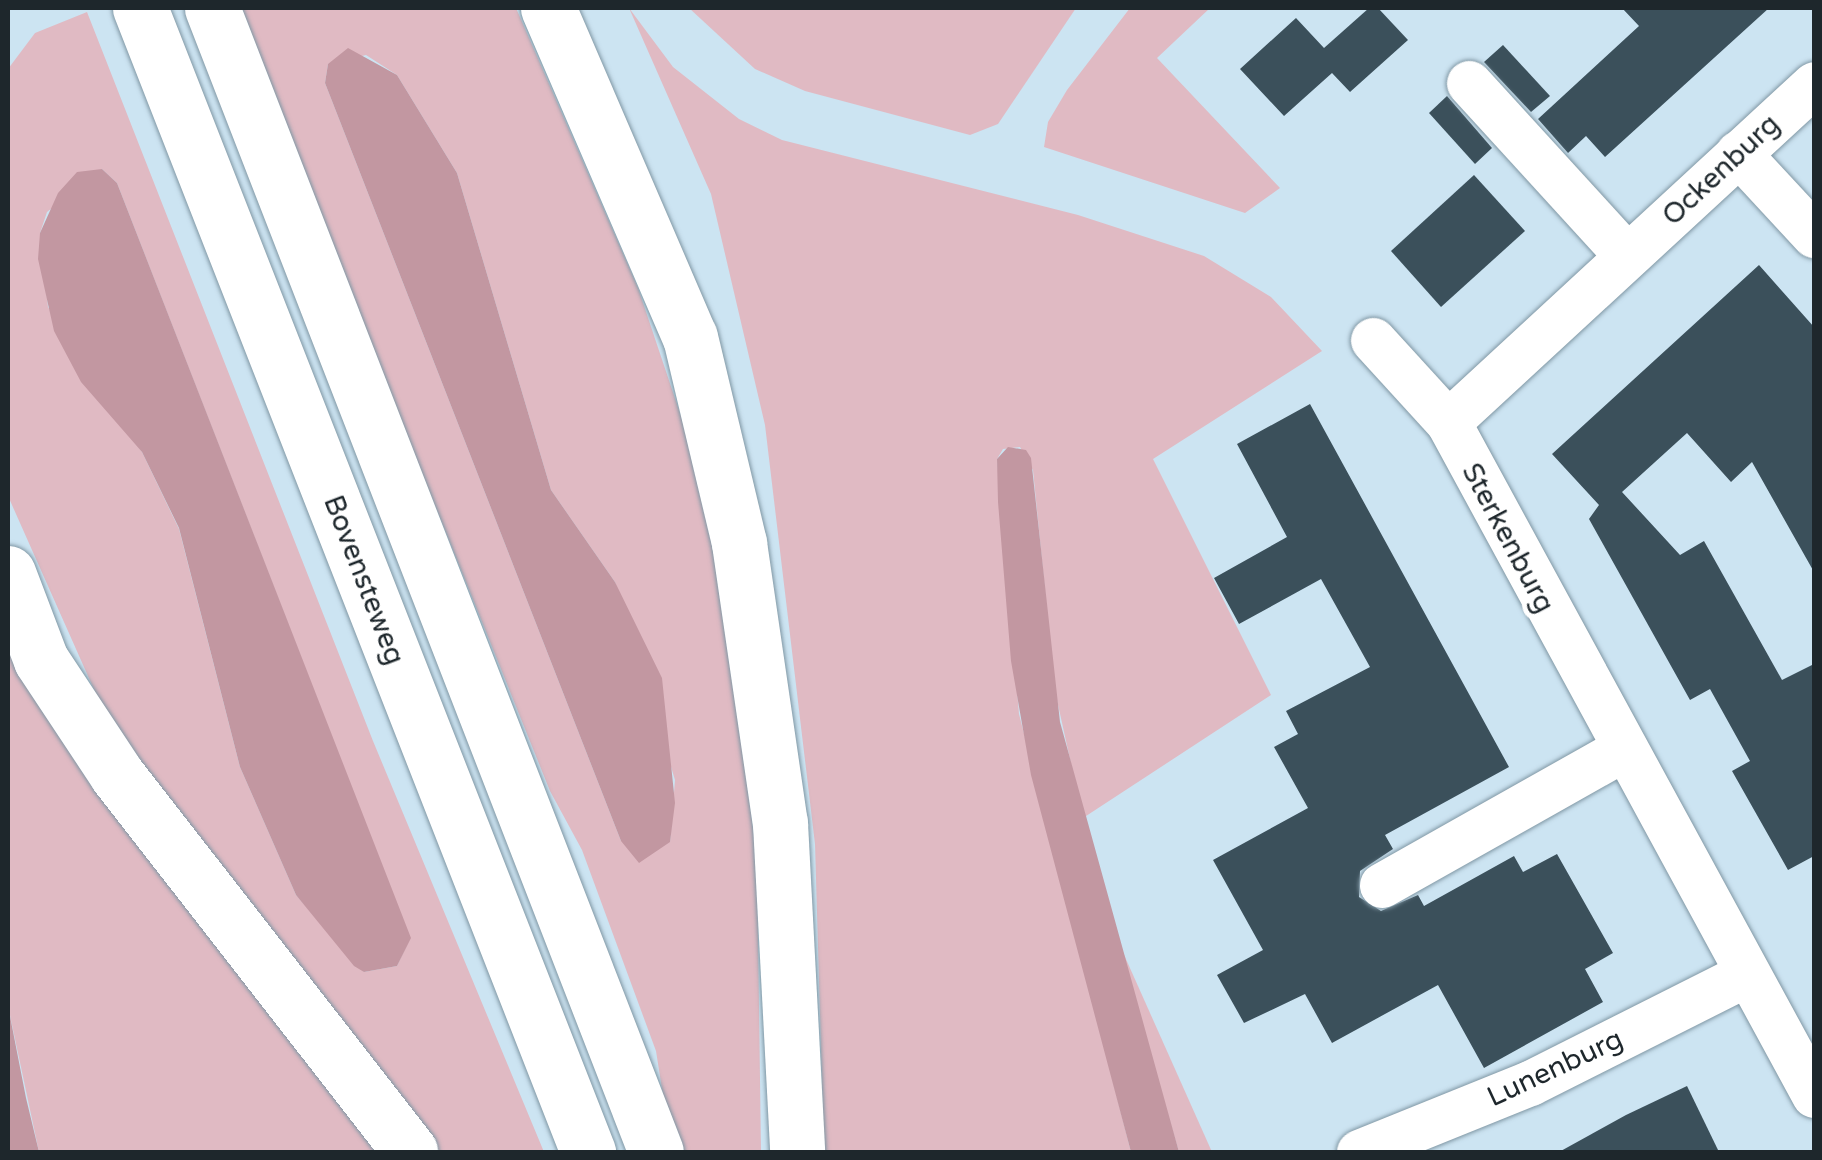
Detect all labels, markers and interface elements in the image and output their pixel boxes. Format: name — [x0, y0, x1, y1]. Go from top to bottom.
street label: Ockenburg — [1656, 107, 1786, 233]
street label: Sterkenburg — [1455, 458, 1561, 618]
street label: Bovensteweg — [316, 491, 412, 669]
street label: Lunenburg — [1482, 1022, 1628, 1114]

